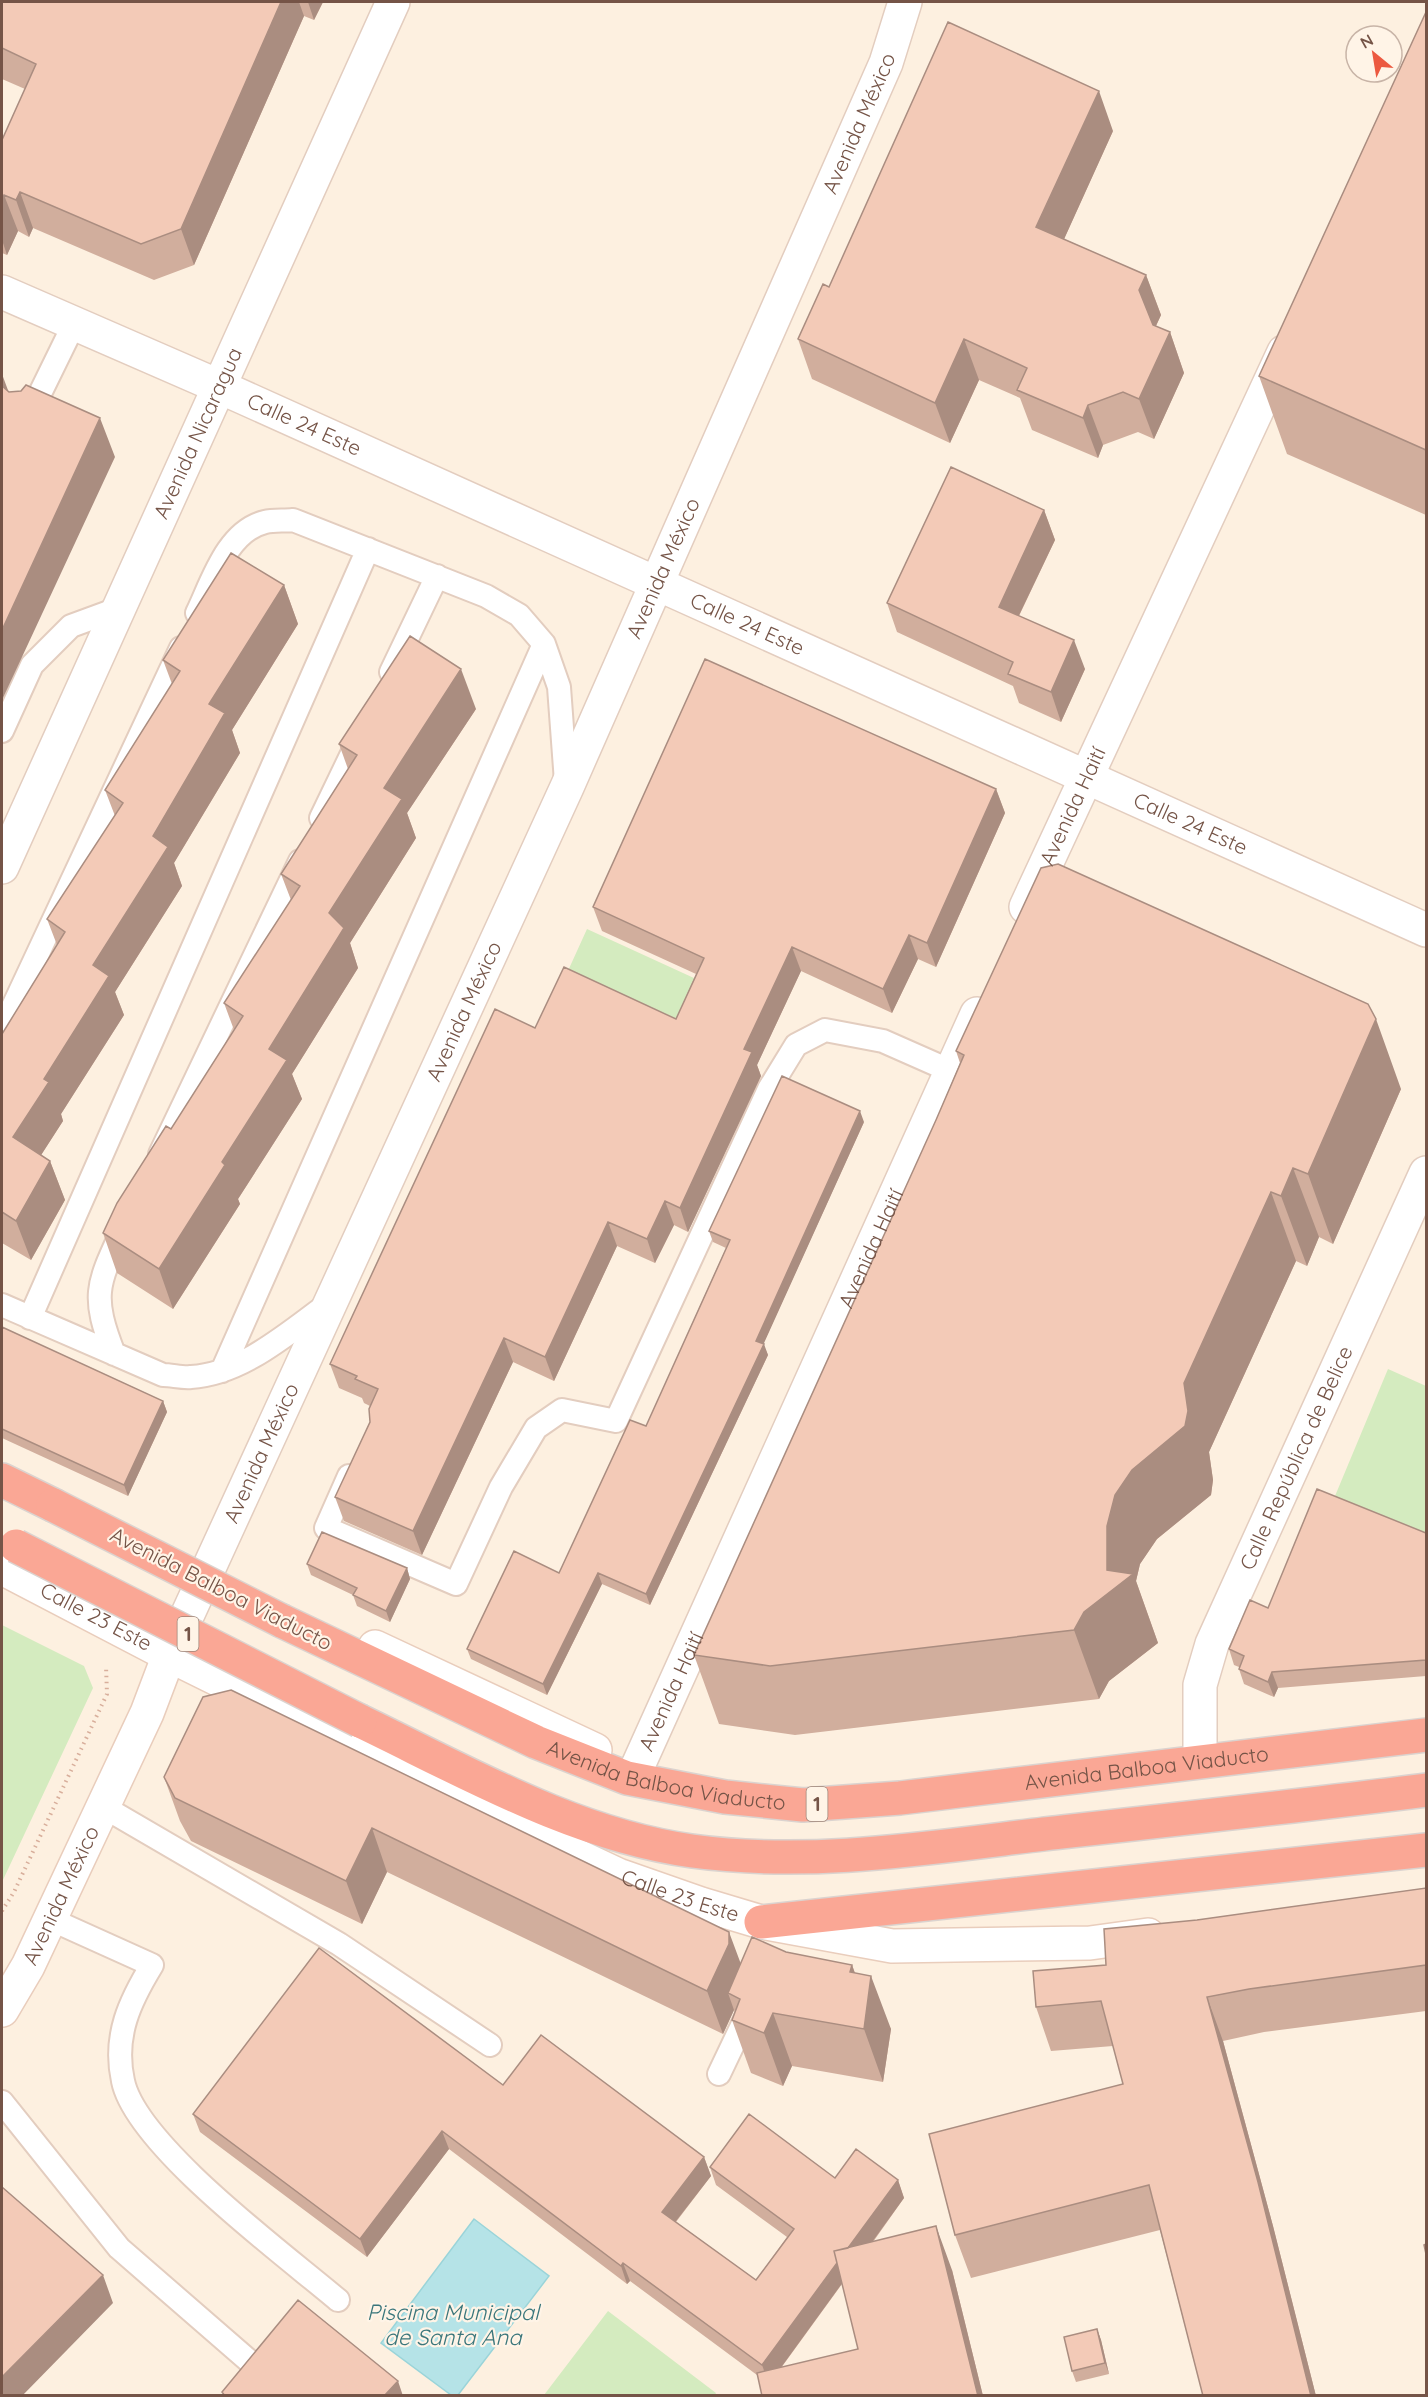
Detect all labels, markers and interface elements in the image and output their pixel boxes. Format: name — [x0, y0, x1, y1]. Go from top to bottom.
north arrow — [1344, 24, 1404, 84]
text: N — [1356, 29, 1377, 53]
street label: Avenida México — [816, 50, 900, 197]
street label: Avenida Nicaragua — [147, 343, 247, 523]
street label: Calle 24 Este — [243, 387, 366, 461]
street label: Avenida México — [620, 493, 705, 642]
street label: Calle 24 Este — [687, 586, 809, 660]
street label: Avenida Haití — [1033, 742, 1111, 869]
street label: Calle 24 Este — [1130, 786, 1252, 860]
street label: Avenida México — [420, 937, 506, 1085]
street label: Avenida Haití — [832, 1184, 909, 1312]
street label: Calle República de Belice — [1233, 1341, 1358, 1574]
street label: Avenida México — [217, 1379, 304, 1527]
street label: Avenida Balboa Viaducto — [106, 1521, 337, 1655]
street label: Calle 23 Este — [36, 1576, 157, 1656]
road number: 1 — [178, 1617, 198, 1651]
street label: Avenida Haití — [632, 1627, 709, 1755]
street label: Avenida Balboa Viaducto — [543, 1734, 787, 1815]
street label: Avenida Balboa Viaducto — [1023, 1740, 1270, 1795]
road number: 1 — [806, 1787, 828, 1821]
street label: Avenida México — [16, 1821, 104, 1969]
street label: Calle 23 Este — [618, 1863, 742, 1927]
water label: Piscina Municipal de Santa Ana — [367, 2298, 542, 2351]

